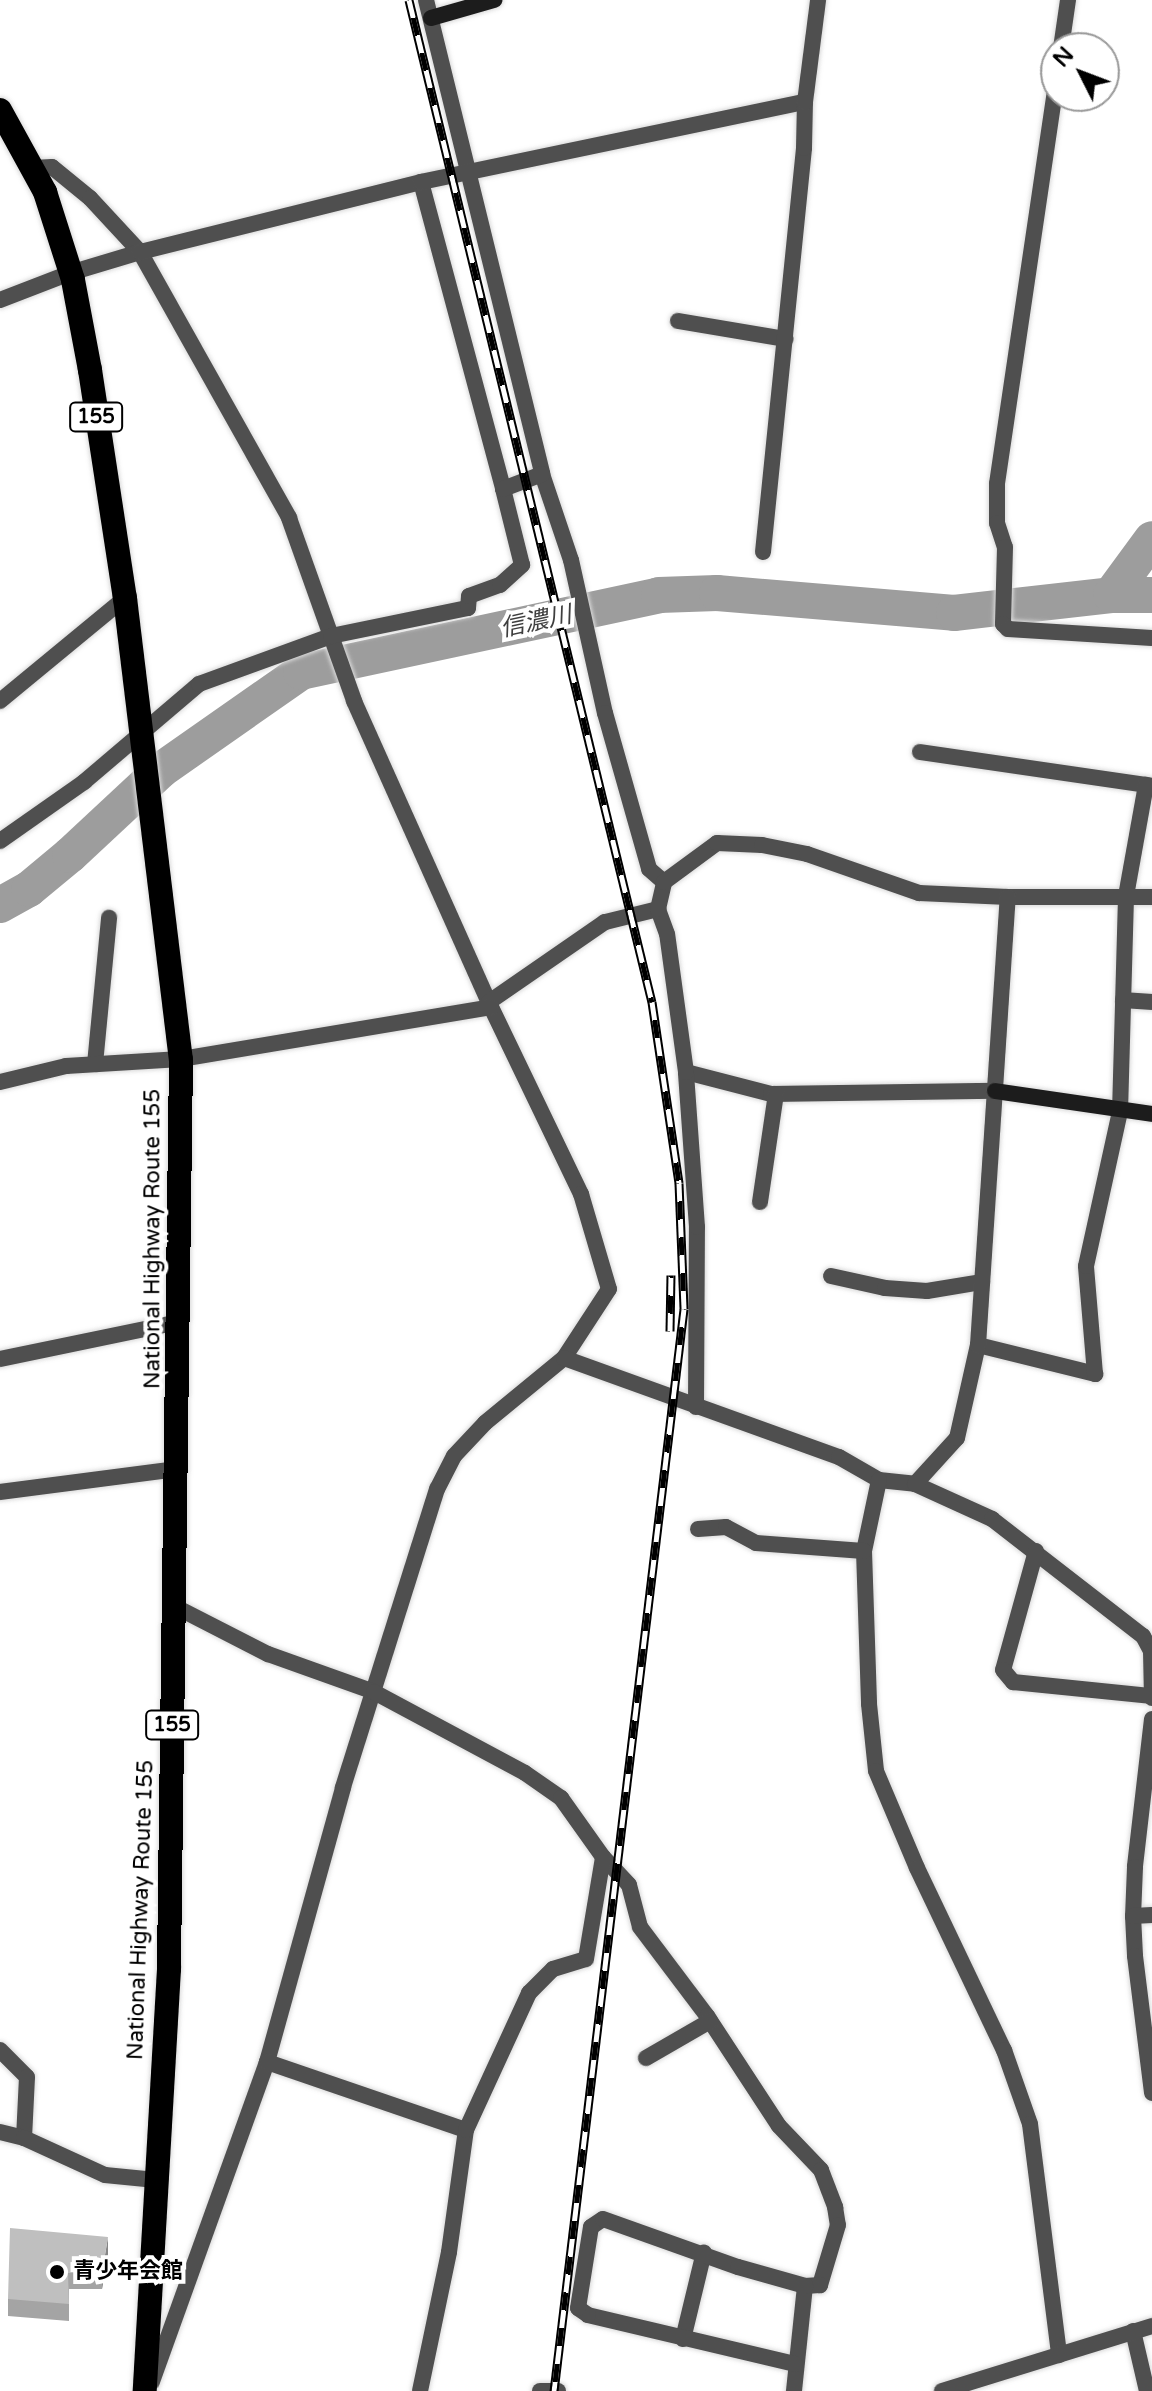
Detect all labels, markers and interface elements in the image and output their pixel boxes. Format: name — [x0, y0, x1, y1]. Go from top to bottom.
north arrow — [1040, 32, 1120, 112]
text: N — [1048, 42, 1079, 73]
road number: 155 — [68, 401, 124, 433]
water label: 信濃川 — [498, 600, 574, 644]
street label: National Highway Route 155 — [140, 1089, 166, 1389]
road number: 155 — [144, 1709, 200, 1741]
street label: National Highway Route 155 — [123, 1760, 159, 2060]
place label: 青少年会館 — [73, 2259, 183, 2285]
marker: 青少年会館 — [48, 2263, 66, 2281]

